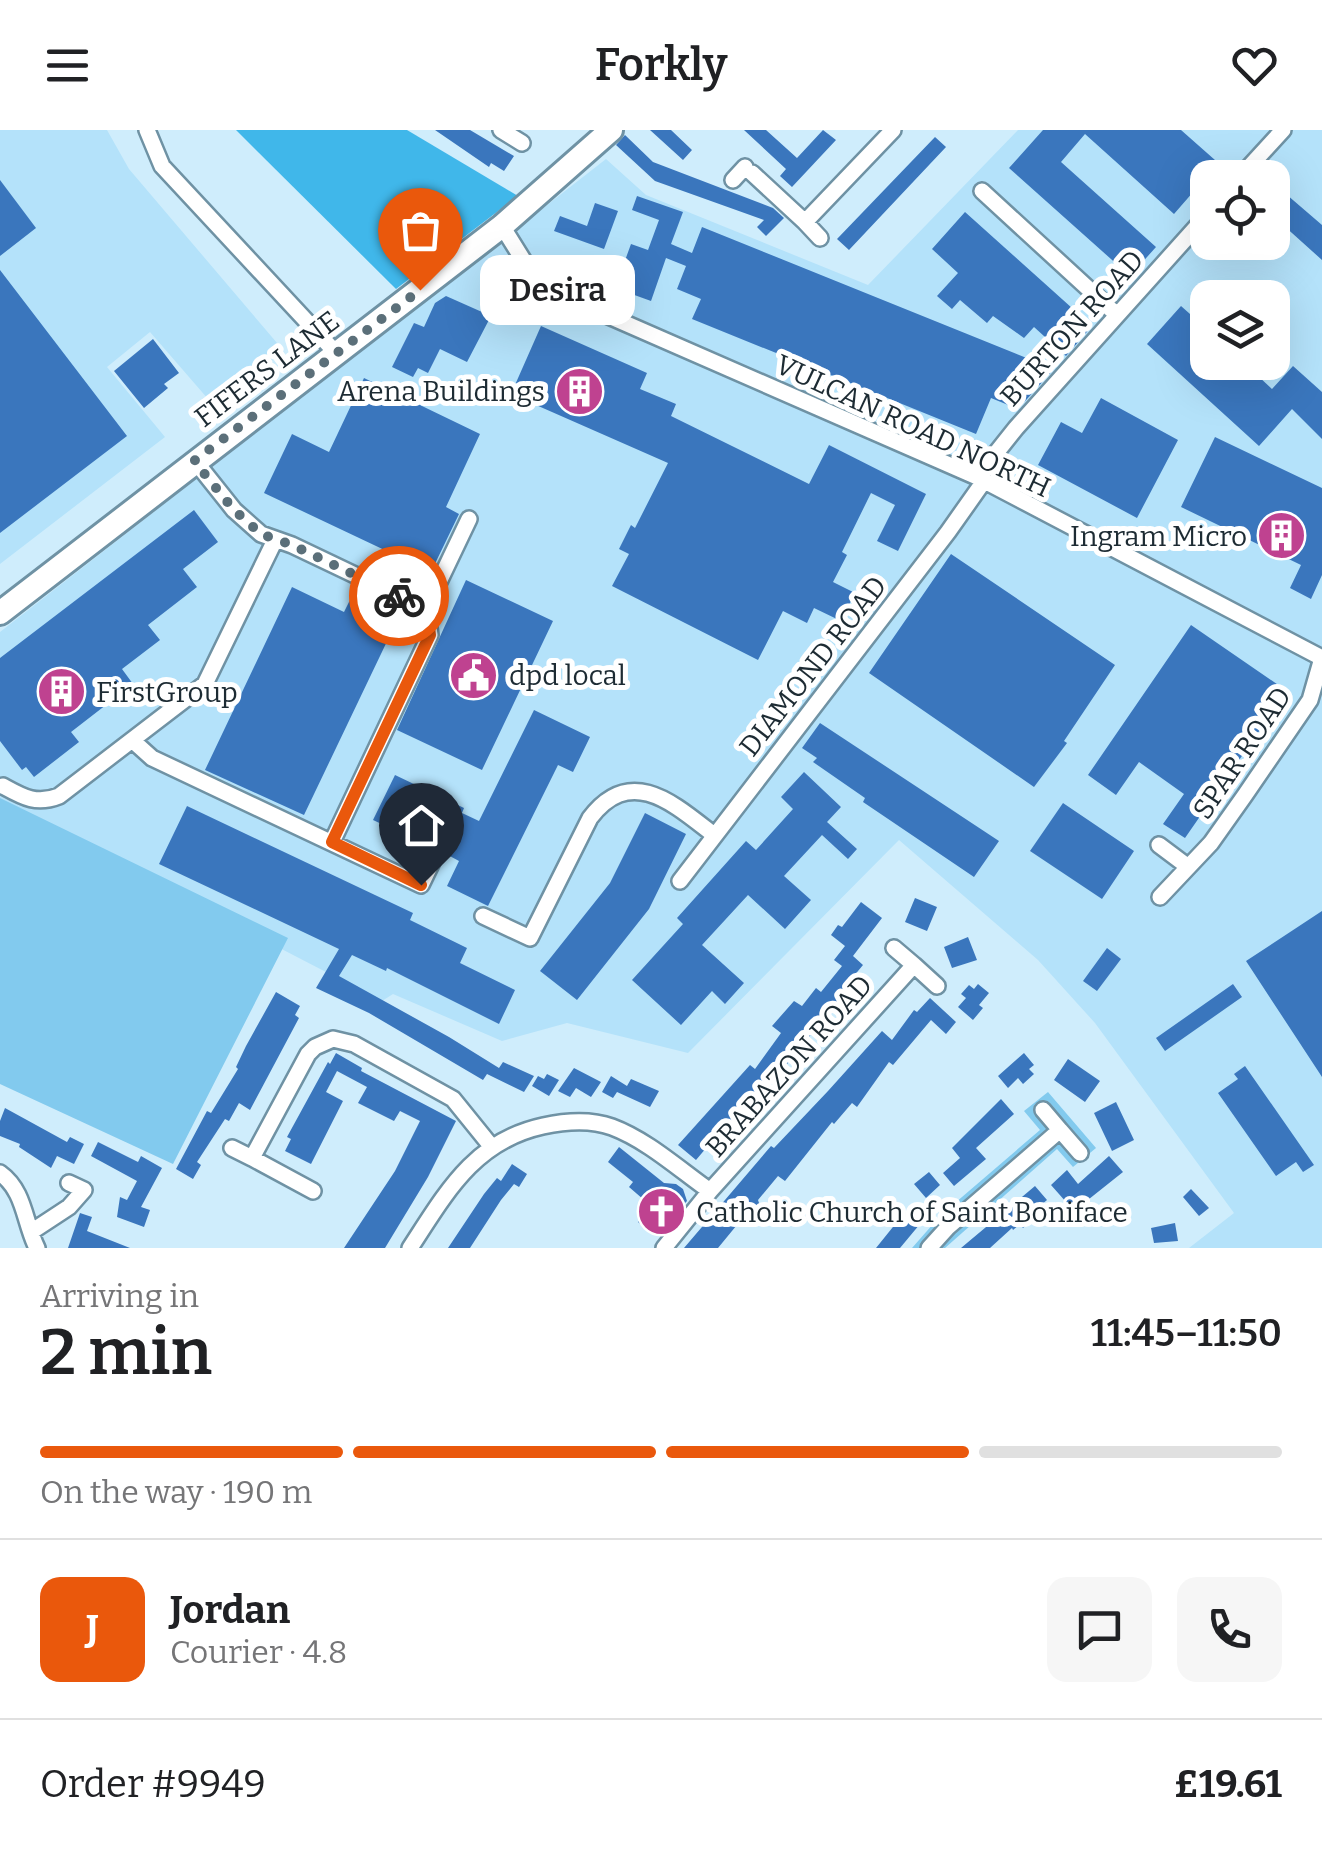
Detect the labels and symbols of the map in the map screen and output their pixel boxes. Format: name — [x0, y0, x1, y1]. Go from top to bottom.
pin — [378, 188, 463, 291]
street label: BURTON ROAD — [994, 243, 1150, 413]
callout: Desira — [480, 255, 635, 325]
street label: FIFERS LANE — [188, 304, 346, 434]
street label: VULCAN ROAD NORTH — [770, 348, 1056, 504]
building icon: Arena Buildings — [554, 365, 606, 417]
place label: Arena Buildings — [337, 375, 545, 408]
building icon: Ingram Micro — [1256, 510, 1308, 562]
place label: Ingram Micro — [1070, 520, 1247, 553]
courier — [349, 546, 449, 646]
street label: DIAMOND ROAD — [733, 570, 893, 762]
public building icon: dpd local — [448, 649, 500, 701]
place label: dpd local — [509, 659, 626, 692]
building icon: FirstGroup — [35, 666, 87, 718]
place label: FirstGroup — [96, 676, 238, 709]
street label: SPAR ROAD — [1186, 681, 1298, 825]
pin — [379, 783, 464, 886]
street label: BRABAZON ROAD — [699, 968, 879, 1164]
church icon: Catholic Church of Saint Boniface — [635, 1186, 687, 1238]
place label: Catholic Church of Saint Boniface — [696, 1196, 1128, 1229]

